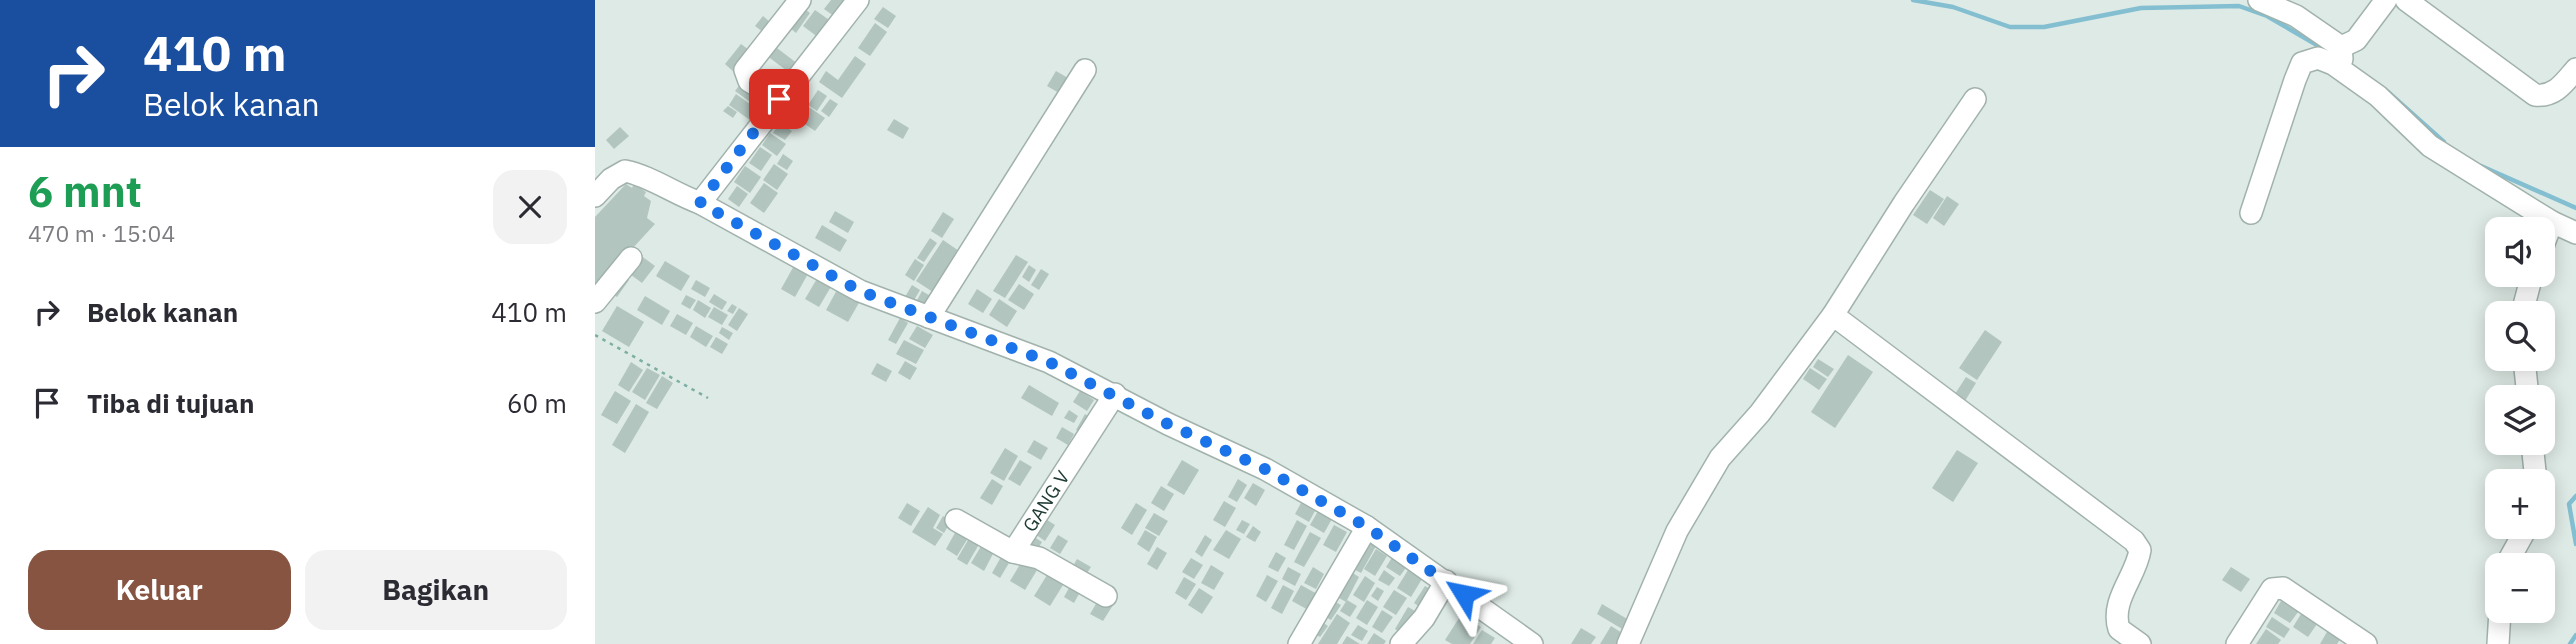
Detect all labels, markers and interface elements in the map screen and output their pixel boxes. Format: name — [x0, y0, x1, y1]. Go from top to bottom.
text: 410 m — [143, 21, 287, 84]
icon: right — [28, 28, 119, 119]
pin — [749, 69, 809, 129]
icon: arrive — [760, 80, 798, 118]
text: Belok kanan — [143, 83, 320, 125]
text: 6 mnt — [28, 164, 142, 219]
button: close — [493, 170, 567, 244]
map controls — [2485, 217, 2555, 623]
button: sound — [2485, 217, 2555, 287]
text: 470 m · 15:04 — [28, 218, 175, 248]
icon: right — [28, 293, 66, 331]
text: Belok kanan — [87, 295, 238, 329]
text: 410 m — [491, 295, 567, 329]
button: search — [2485, 301, 2555, 371]
icon: arrive — [28, 384, 66, 422]
button: layers — [2485, 385, 2555, 455]
text: Tiba di tujuan — [87, 386, 254, 420]
text: 60 m — [507, 386, 567, 420]
street label: GANG V — [1017, 466, 1075, 536]
button: + — [2485, 469, 2555, 539]
button: Keluar — [28, 550, 291, 630]
button: Bagikan — [305, 550, 567, 630]
button: − — [2485, 553, 2555, 623]
position arrow — [1427, 557, 1501, 631]

